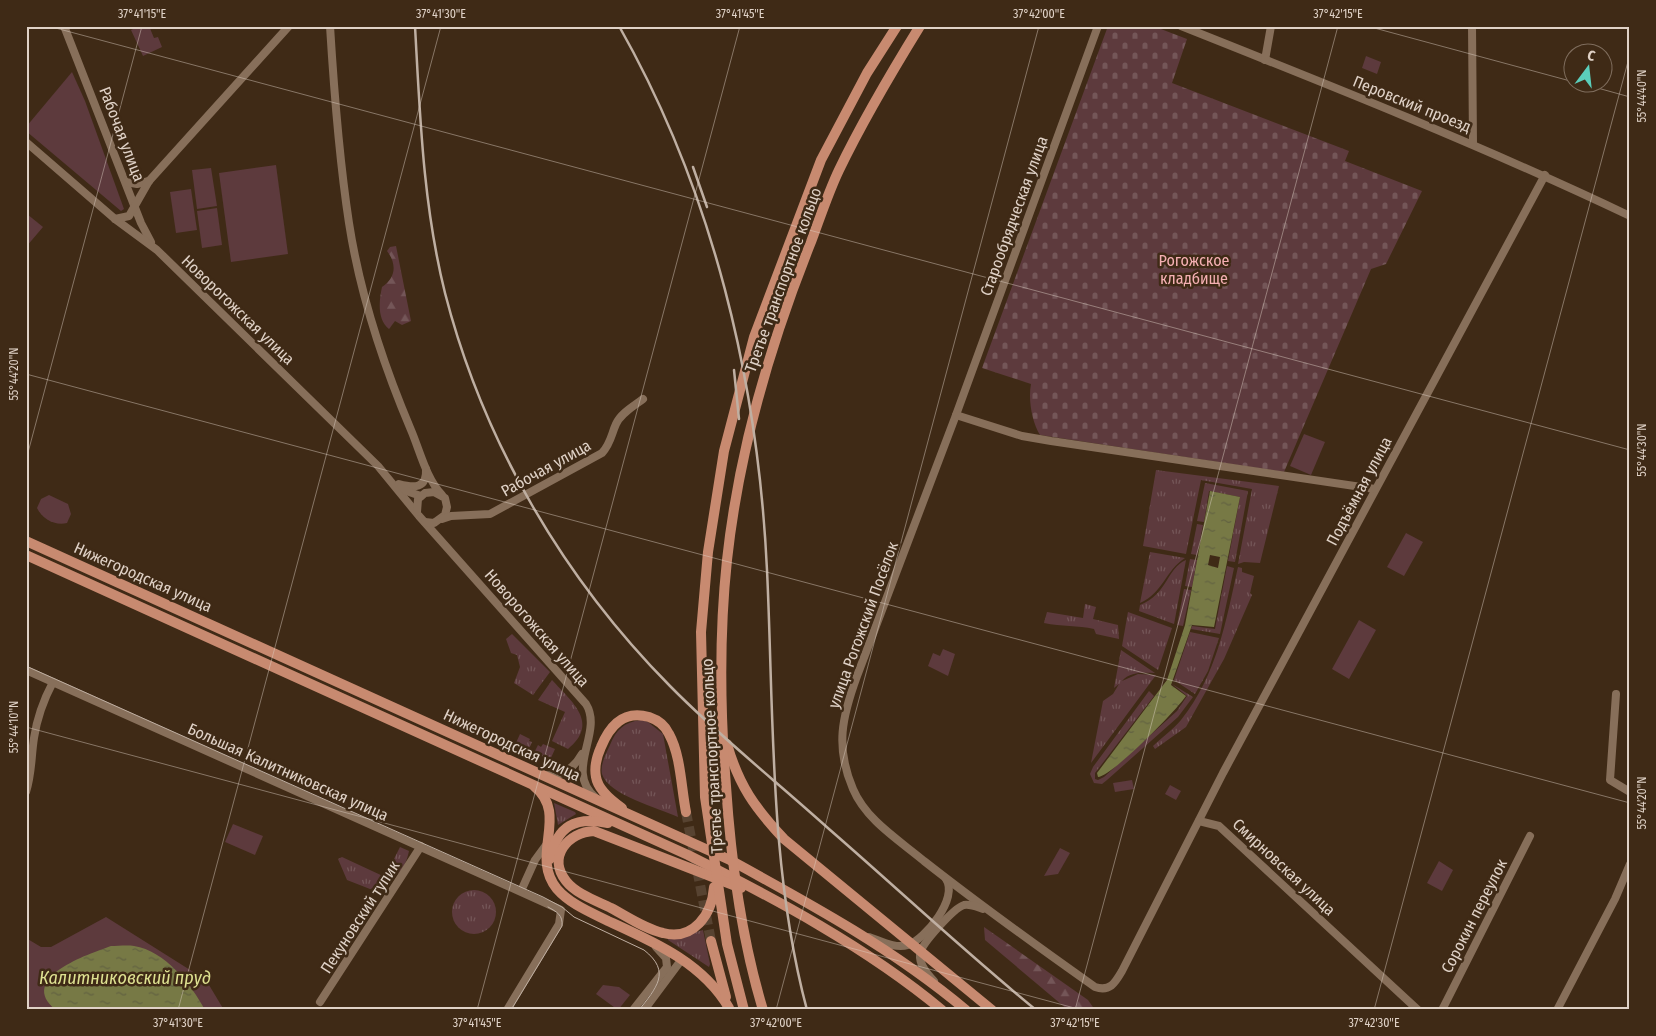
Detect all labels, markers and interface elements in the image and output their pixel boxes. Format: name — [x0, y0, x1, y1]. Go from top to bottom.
text: 37°41'15"E — [118, 7, 166, 21]
text: 37°41'30"E — [416, 7, 466, 21]
text: 37°41'45"E — [716, 7, 765, 21]
text: 37°42'00"E — [1013, 7, 1065, 21]
text: 37°42'15"E — [1313, 7, 1363, 21]
north arrow — [1564, 42, 1614, 92]
text: С — [1585, 47, 1598, 65]
text: 55°44'40"N — [1635, 69, 1649, 123]
street label: Перовский проезд — [1350, 72, 1474, 136]
street label: Рабочая улица — [95, 84, 149, 184]
street label: Старообрядческая улица — [976, 133, 1052, 298]
street label: Третье транспортное кольцо — [741, 185, 825, 375]
street label: Новорогожская улица — [178, 251, 298, 369]
park label: Рогожское кладбище — [1159, 251, 1230, 288]
text: 55°44'20"N — [7, 347, 21, 401]
text: 55°44'30"N — [1635, 423, 1649, 477]
street label: Подъёмная улица — [1322, 433, 1396, 549]
street label: Рабочая улица — [498, 435, 594, 500]
street label: Нижегородская улица — [71, 538, 215, 616]
street label: улица Рогожский Посёлок — [824, 539, 902, 711]
street label: Новорогожская улица — [481, 565, 593, 691]
street label: Третье транспортное кольцо — [697, 658, 727, 854]
text: 55°44'10"N — [7, 701, 21, 753]
street label: Нижегородская улица — [440, 705, 584, 785]
street label: Большая Калитниковская улица — [185, 719, 391, 825]
text: 55°44'20"N — [1635, 776, 1649, 830]
street label: Смирновская улица — [1229, 814, 1339, 920]
street label: Сорокин переулок — [1437, 855, 1511, 976]
street label: Пекуновский тупик — [316, 857, 404, 977]
water label: Калитниковский пруд — [39, 967, 211, 989]
text: 37°41'30"E — [153, 1016, 203, 1030]
text: 37°41'45"E — [453, 1016, 502, 1030]
text: 37°42'00"E — [750, 1016, 802, 1030]
text: 37°42'15"E — [1050, 1016, 1100, 1030]
text: 37°42'30"E — [1348, 1016, 1400, 1030]

